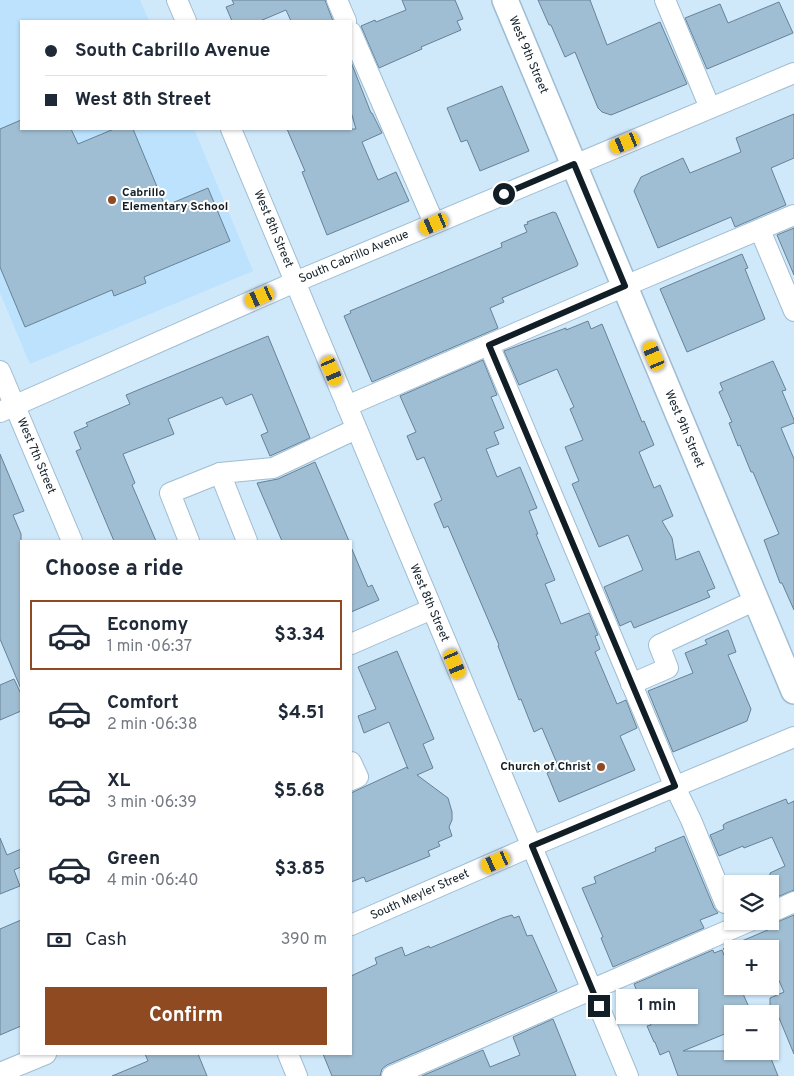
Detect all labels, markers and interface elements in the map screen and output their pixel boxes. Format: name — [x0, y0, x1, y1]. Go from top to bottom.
street label: West 9th Street — [504, 14, 552, 96]
text: South Cabrillo Avenue — [75, 39, 270, 63]
text: West 8th Street — [75, 88, 211, 112]
car — [608, 130, 641, 156]
route start — [493, 183, 515, 205]
place label: Cabrillo Elementary School — [122, 185, 228, 215]
street label: West 8th Street — [249, 188, 297, 270]
marker: Cabrillo Elementary School — [106, 194, 118, 206]
car — [417, 211, 450, 237]
street label: South Cabrillo Avenue — [296, 227, 412, 287]
car — [243, 284, 276, 310]
car — [641, 339, 666, 373]
car — [319, 354, 344, 388]
street label: West 9th Street — [660, 388, 708, 470]
street label: West 7th Street — [13, 415, 59, 497]
text: Choose a ride — [45, 556, 183, 583]
street label: West 8th Street — [405, 562, 453, 644]
icon: car — [47, 613, 92, 658]
text: Economy — [107, 613, 188, 637]
text: $3.34 — [274, 623, 325, 647]
text: 1 min · 06:37 — [107, 637, 192, 657]
car — [442, 647, 467, 681]
icon: car — [47, 691, 92, 736]
text: Comfort — [107, 691, 179, 715]
text: $4.51 — [278, 701, 325, 725]
text: 2 min · 06:38 — [107, 715, 198, 735]
place label: Church of Christ — [500, 759, 591, 775]
marker: Church of Christ — [595, 761, 607, 773]
icon: car — [47, 769, 92, 814]
text: XL — [107, 769, 130, 793]
text: $5.68 — [274, 779, 325, 803]
text: 3 min · 06:39 — [107, 793, 197, 813]
icon: car — [47, 847, 92, 892]
text: Green — [107, 847, 160, 871]
car — [479, 849, 512, 875]
text: $3.85 — [274, 857, 325, 881]
street label: South Meyler Street — [368, 866, 472, 924]
text: 4 min · 06:40 — [107, 871, 198, 891]
map controls — [724, 875, 779, 1060]
button: layers — [724, 875, 779, 930]
icon: cash — [45, 926, 73, 954]
text: Cash — [85, 928, 127, 952]
text: 390 m — [281, 930, 327, 950]
button: + — [724, 940, 779, 995]
button: Confirm — [45, 987, 327, 1045]
callout: 1 min — [616, 988, 699, 1024]
route end — [588, 995, 610, 1017]
text: 1 min — [638, 996, 676, 1016]
button: − — [724, 1005, 779, 1060]

